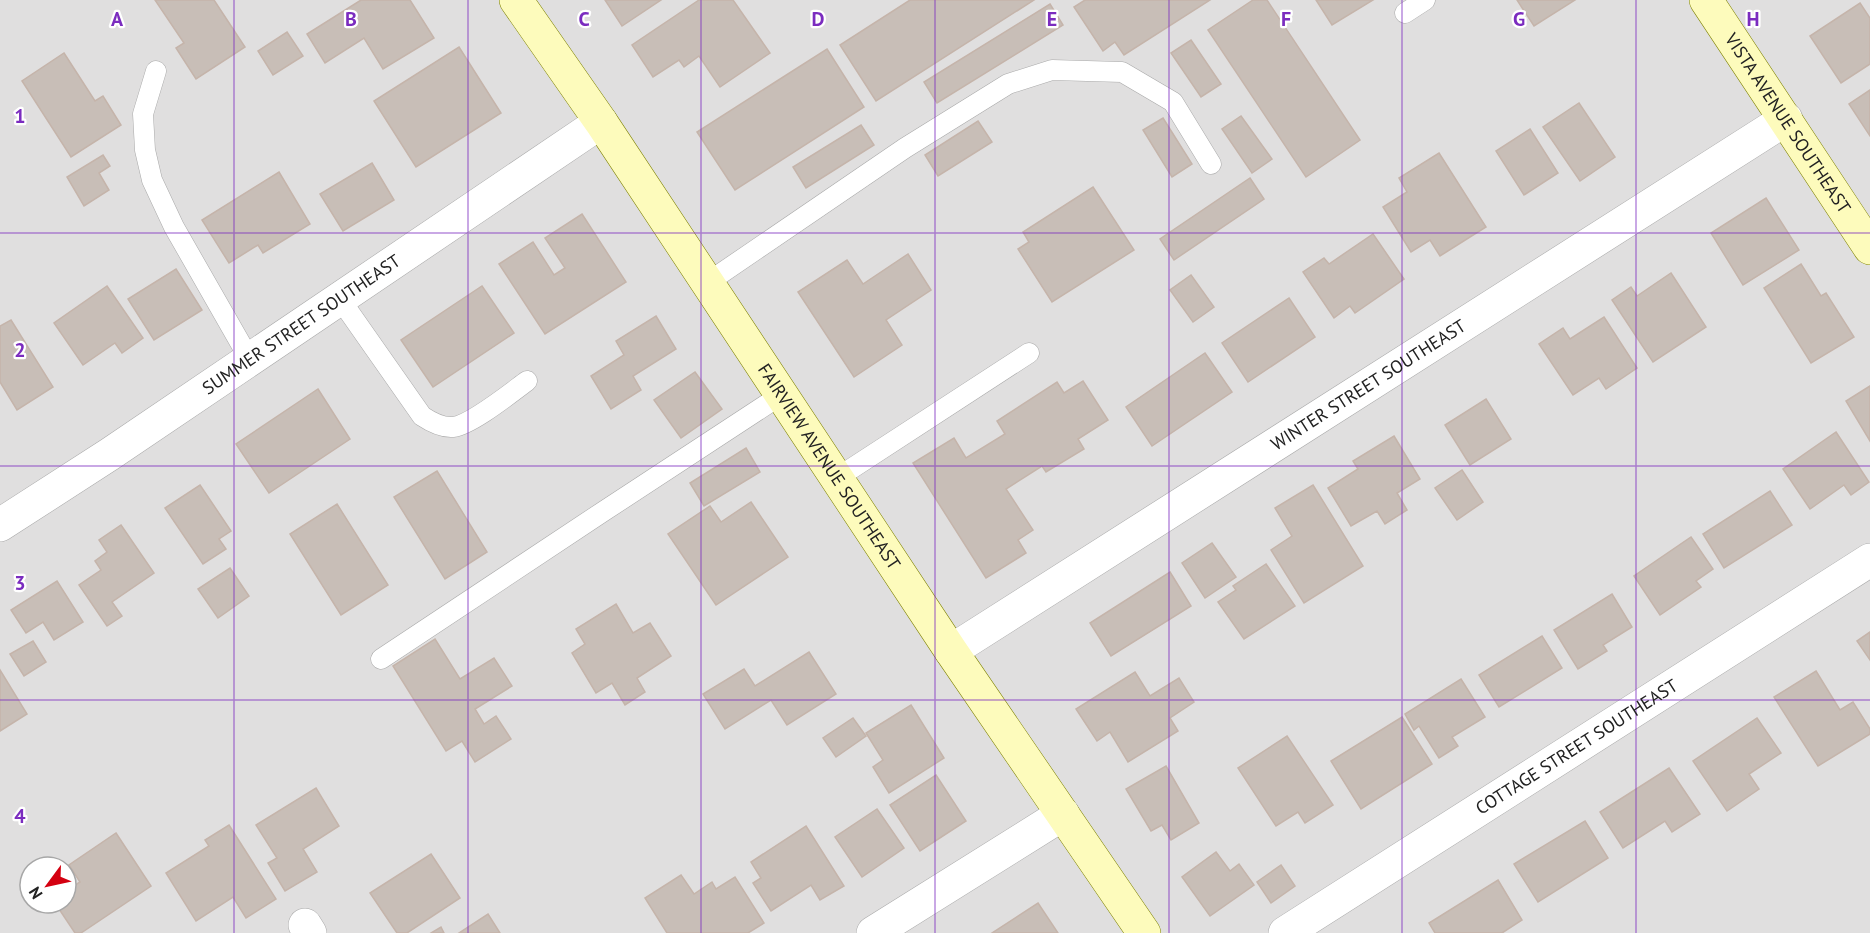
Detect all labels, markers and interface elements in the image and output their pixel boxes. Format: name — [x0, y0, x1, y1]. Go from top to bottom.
text: A — [111, 6, 124, 32]
text: B — [345, 6, 357, 32]
text: C — [578, 6, 590, 32]
text: D — [812, 6, 825, 32]
text: E — [1047, 6, 1057, 32]
text: F — [1281, 6, 1291, 32]
text: G — [1513, 6, 1525, 32]
text: H — [1746, 6, 1760, 32]
street label: VISTA AVENUE SOUTHEAST — [1720, 28, 1856, 218]
text: 1 — [14, 103, 26, 129]
street label: SUMMER STREET SOUTHEAST — [198, 249, 405, 399]
street label: WINTER STREET SOUTHEAST — [1266, 314, 1470, 455]
text: 2 — [14, 337, 26, 363]
street label: FAIRVIEW AVENUE SOUTHEAST — [753, 359, 906, 574]
text: 3 — [14, 570, 26, 596]
street label: COTTAGE STREET SOUTHEAST — [1471, 674, 1682, 819]
text: 4 — [14, 803, 26, 829]
north arrow — [18, 855, 78, 915]
text: N — [24, 883, 47, 903]

